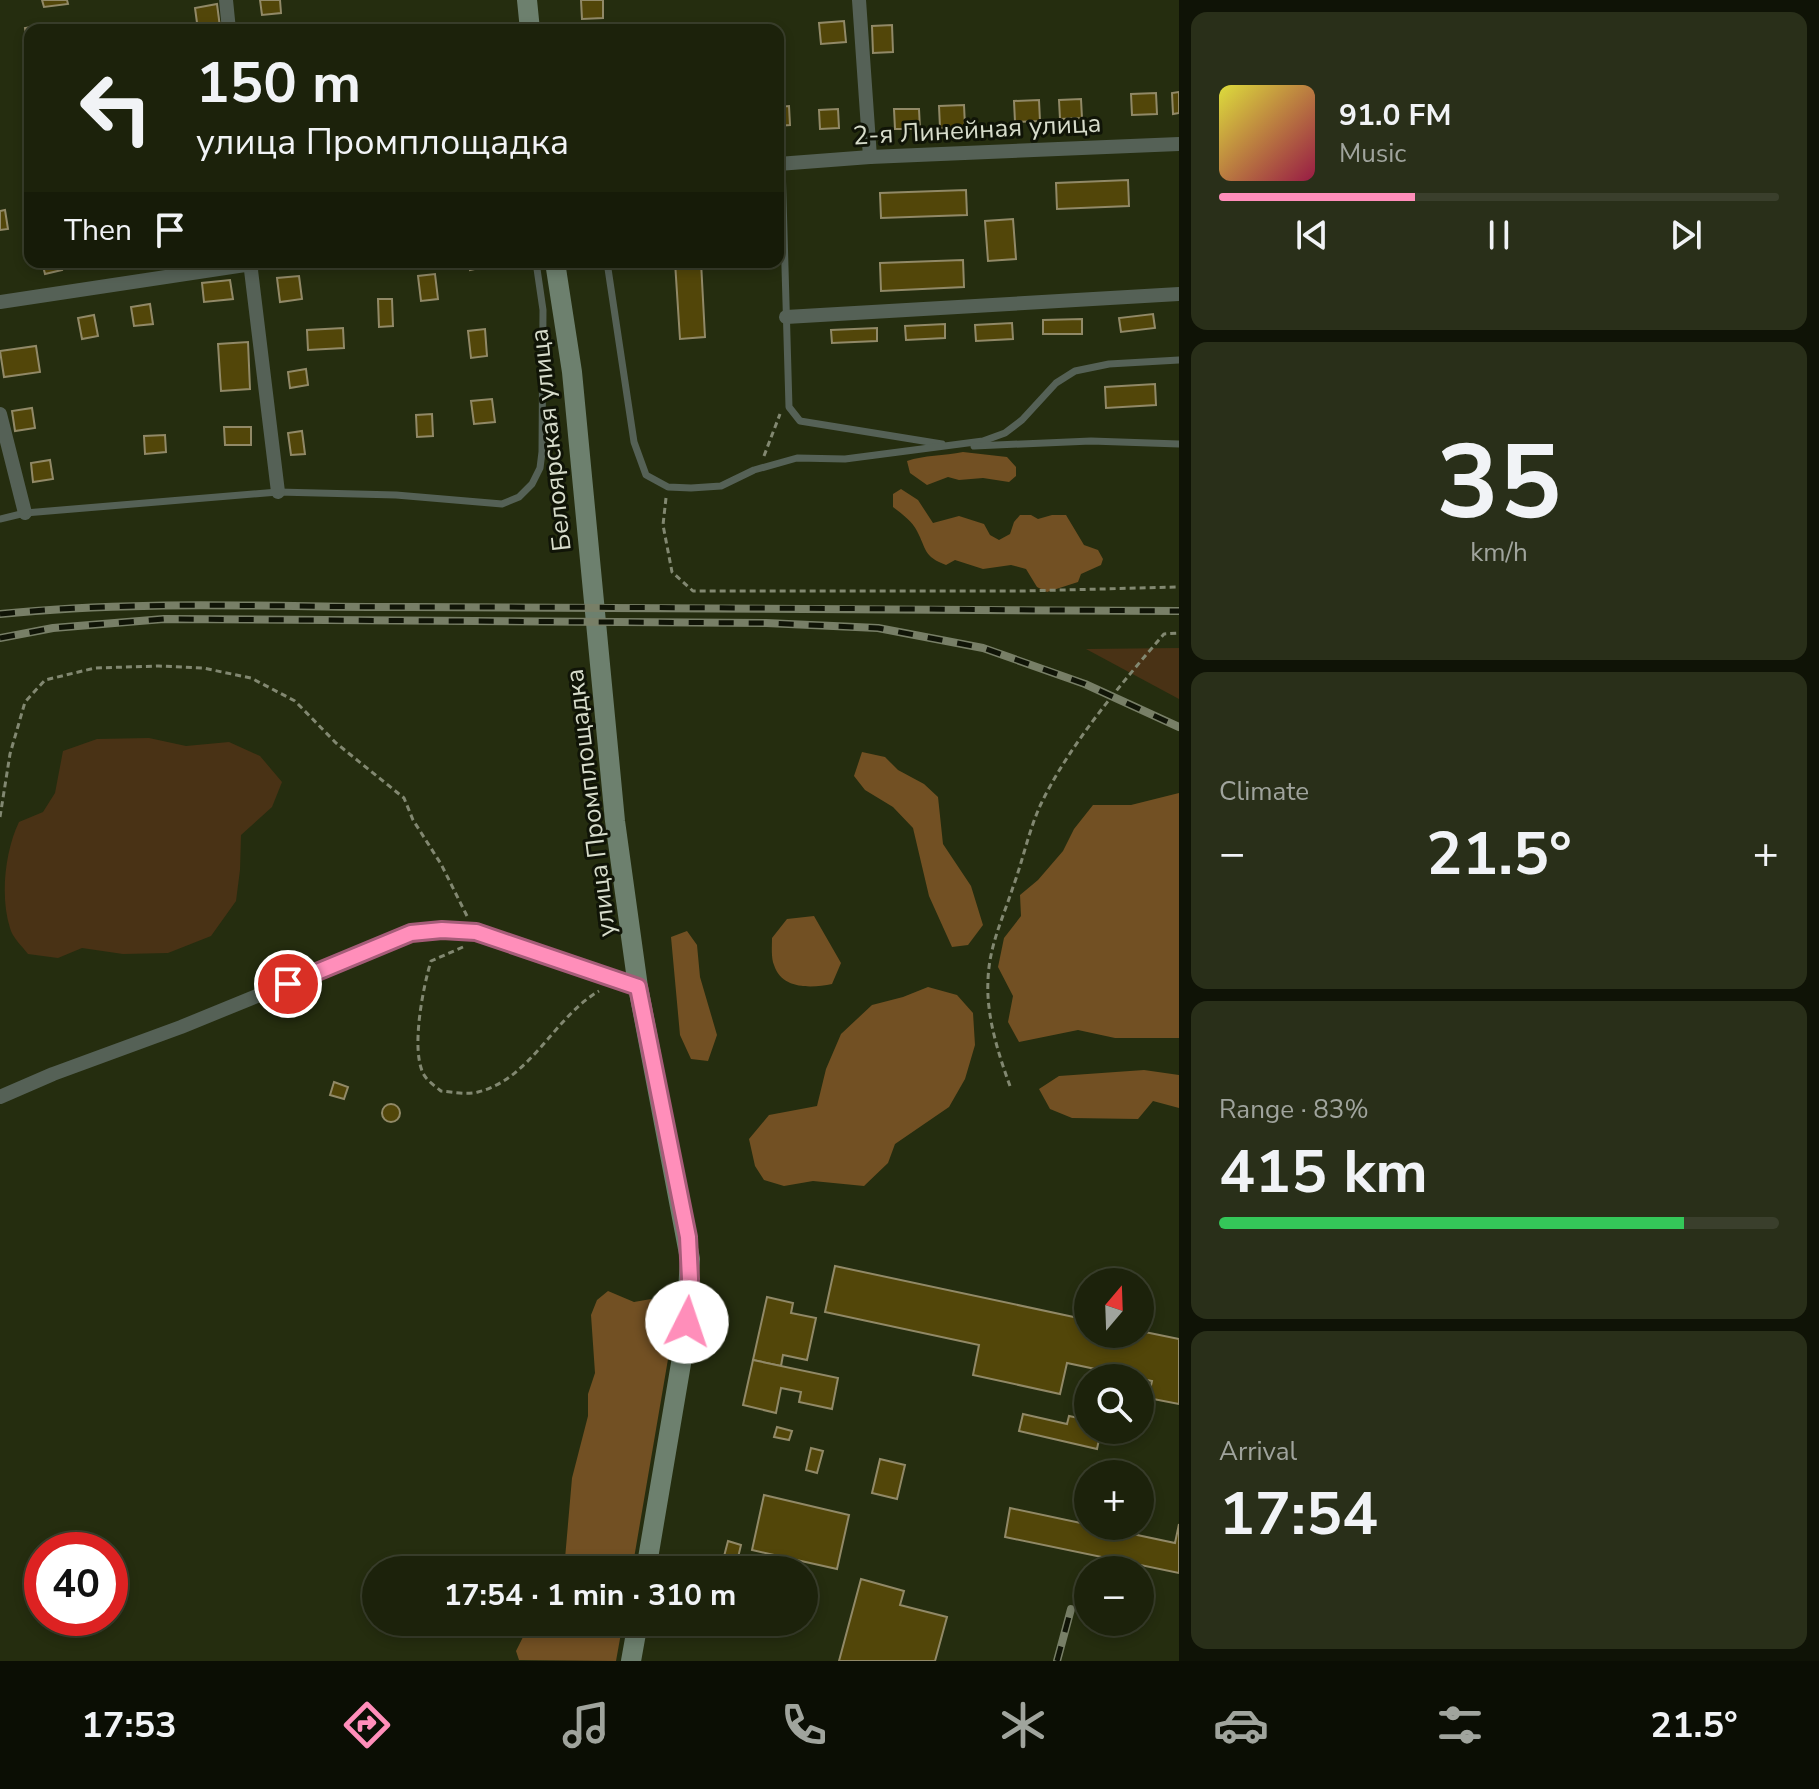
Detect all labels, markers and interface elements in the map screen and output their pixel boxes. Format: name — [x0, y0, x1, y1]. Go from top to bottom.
text: 150 m — [196, 45, 361, 122]
icon: left — [64, 56, 168, 160]
text: 91.0 FM — [1339, 95, 1451, 136]
street label: 2-я Линейная улица — [852, 106, 1102, 153]
text: улица Промплощадка — [196, 118, 569, 167]
text: Music — [1339, 136, 1406, 171]
icon: arrive — [148, 208, 192, 252]
text: Then — [64, 210, 132, 251]
icon: previous — [1290, 213, 1334, 257]
icon: pause — [1477, 213, 1521, 257]
icon: next — [1664, 213, 1708, 257]
street label: Белоярская улица — [521, 327, 580, 553]
text: 35 — [1437, 412, 1561, 554]
text: km/h — [1470, 535, 1528, 570]
street label: улица Промплощадка — [557, 667, 624, 939]
text: Climate — [1219, 774, 1309, 809]
text: 21.5° — [1426, 813, 1572, 895]
text: − — [1219, 824, 1245, 884]
text: + — [1753, 824, 1779, 884]
pin — [254, 950, 322, 1018]
icon: arrive — [266, 962, 310, 1006]
text: Range · 83% — [1219, 1092, 1369, 1127]
text: 415 km — [1219, 1131, 1428, 1213]
north arrow — [1074, 1268, 1154, 1348]
map controls — [1074, 1268, 1154, 1636]
position arrow — [645, 1280, 729, 1364]
button: search — [1074, 1364, 1154, 1444]
text: Arrival — [1219, 1434, 1297, 1469]
button: + — [1074, 1460, 1154, 1540]
text: 17:54 — [1219, 1473, 1378, 1555]
speed limit sign: 40 — [24, 1532, 128, 1636]
button: − — [1074, 1556, 1154, 1636]
text: 17:54 · 1 min · 310 m — [444, 1575, 736, 1616]
icon: directions — [339, 1697, 395, 1753]
icon: music — [558, 1697, 614, 1753]
icon: phone — [776, 1697, 832, 1753]
icon: climate — [995, 1697, 1051, 1753]
icon: car — [1213, 1697, 1269, 1753]
icon: filters — [1432, 1697, 1488, 1753]
text: 17:53 — [81, 1701, 177, 1750]
text: 21.5° — [1650, 1701, 1738, 1750]

